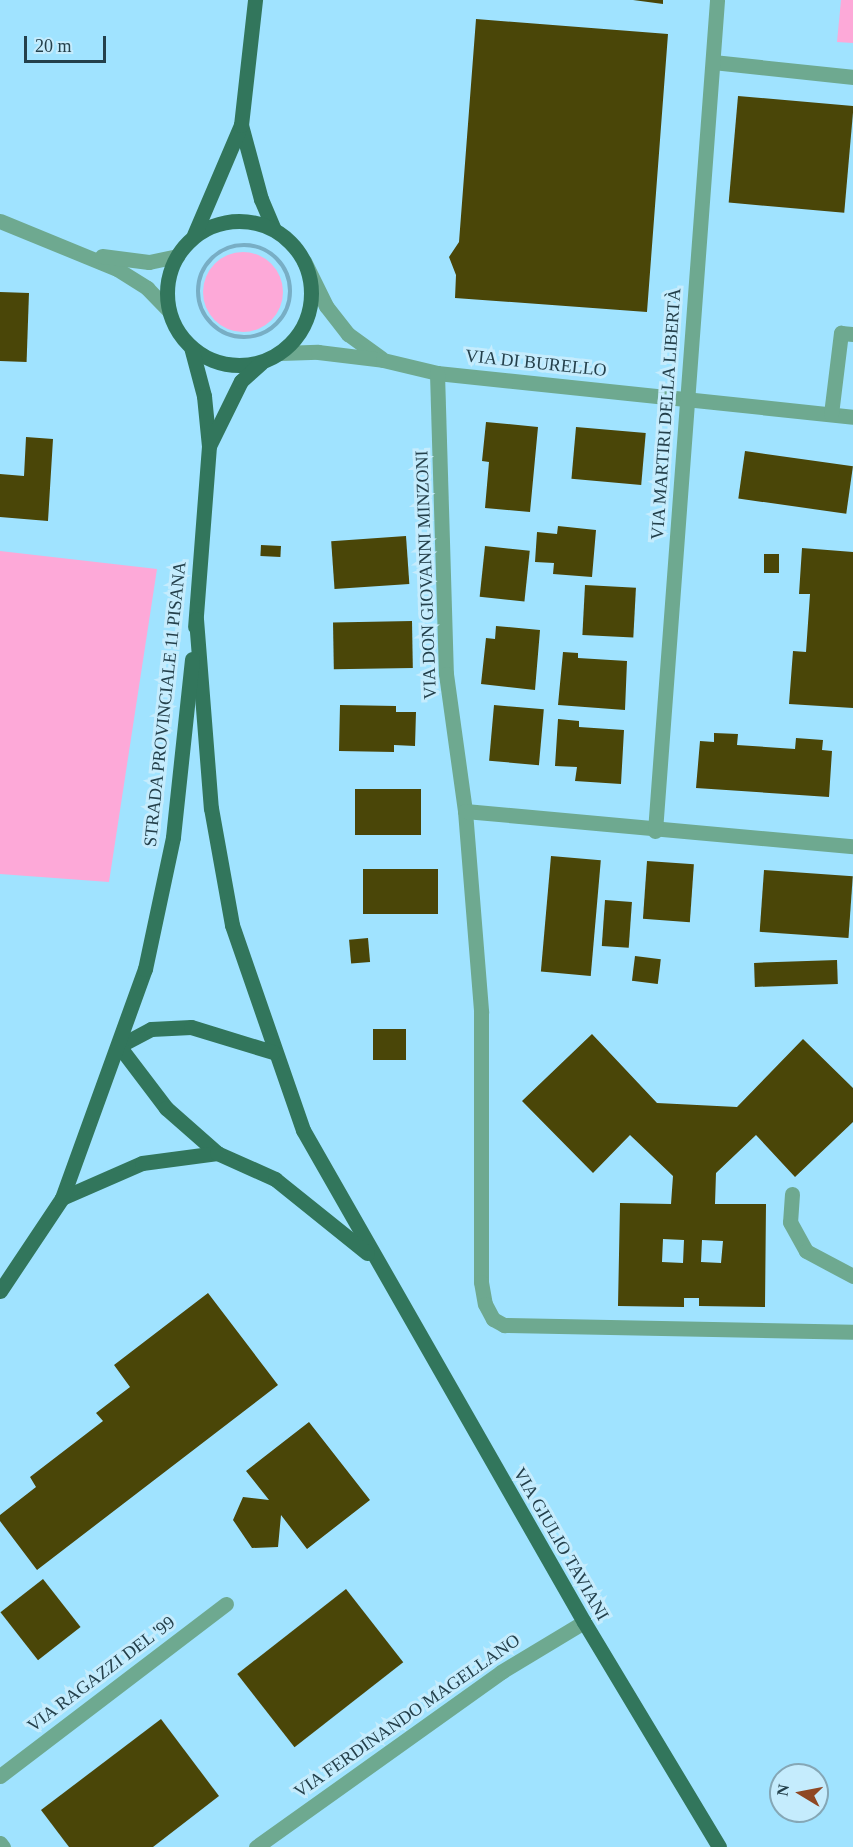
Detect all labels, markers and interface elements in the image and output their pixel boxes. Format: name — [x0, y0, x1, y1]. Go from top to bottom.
scale bar — [27, 24, 110, 62]
text: 20 m — [35, 36, 72, 56]
street label: VIA MARTIRI DELLA LIBERTÀ — [646, 286, 686, 542]
street label: VIA DI BURELLO — [464, 345, 608, 381]
street label: VIA DON GIOVANNI MINZONI — [411, 450, 441, 700]
street label: STRADA PROVINCIALE 11 PISANA — [139, 560, 191, 848]
street label: VIA GIULIO TAVIANI — [508, 1463, 614, 1625]
street label: VIA RAGAZZI DEL '99 — [22, 1611, 180, 1737]
street label: VIA FERDINANDO MAGELLANO — [289, 1629, 525, 1803]
north arrow — [769, 1763, 829, 1823]
text: N — [773, 1783, 792, 1797]

